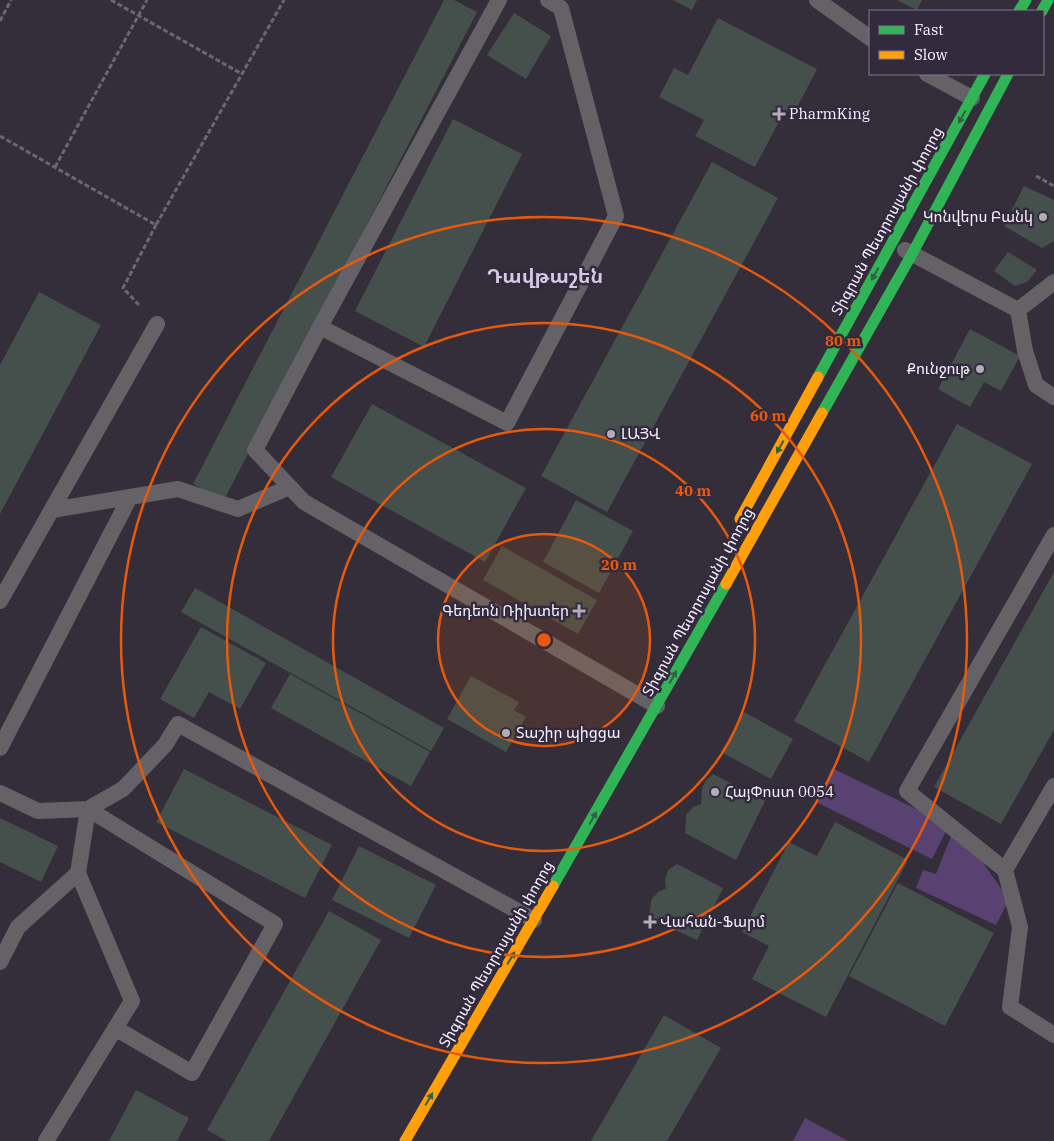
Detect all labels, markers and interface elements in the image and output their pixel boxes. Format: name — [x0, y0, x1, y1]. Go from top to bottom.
legend — [869, 10, 1044, 75]
text: Fast — [914, 20, 944, 39]
text: Slow — [914, 45, 948, 64]
place label: PharmKing — [789, 104, 870, 123]
marker: PharmKing — [773, 108, 785, 120]
one-way arrow — [958, 109, 966, 124]
street label: Տիգրան Պետրոսյանի փողոց — [827, 123, 946, 318]
place label: Կոնվերս Բանկ — [923, 207, 1033, 226]
marker: Կոնվերս Բանկ — [1037, 211, 1049, 223]
district label: Դավթաշեն — [487, 262, 603, 289]
one-way arrow — [871, 268, 880, 281]
text: 80 m — [825, 331, 861, 350]
place label: Քունջութ — [907, 359, 971, 378]
marker: Քունջութ — [974, 363, 986, 375]
text: 60 m — [750, 406, 786, 425]
place label: ԼԱՅՎ — [621, 424, 661, 443]
marker: ԼԱՅՎ — [605, 428, 617, 440]
one-way arrow — [776, 440, 784, 455]
text: 40 m — [675, 481, 711, 500]
street label: Տիգրան Պետրոսյանի փողոց — [638, 504, 757, 699]
text: 20 m — [601, 555, 637, 574]
place label: Գեդեոն Ռիխտեր — [442, 601, 569, 620]
marker: Գեդեոն Ռիխտեր — [573, 605, 585, 617]
centre of rings — [535, 631, 553, 649]
one-way arrow — [669, 670, 678, 683]
place label: Տաշիր պիցցա — [516, 723, 621, 742]
marker: Տաշիր պիցցա — [500, 727, 512, 739]
place label: ՀայՓոստ 0054 — [725, 782, 834, 801]
marker: ՀայՓոստ 0054 — [709, 786, 721, 798]
one-way arrow — [588, 811, 597, 824]
street label: Տիգրան Պետրոսյանի փողոց — [434, 857, 557, 1051]
place label: Վահան-Ֆարմ — [660, 912, 765, 931]
marker: Վահան-Ֆարմ — [644, 916, 656, 928]
one-way arrow — [507, 952, 516, 965]
one-way arrow — [425, 1092, 434, 1105]

